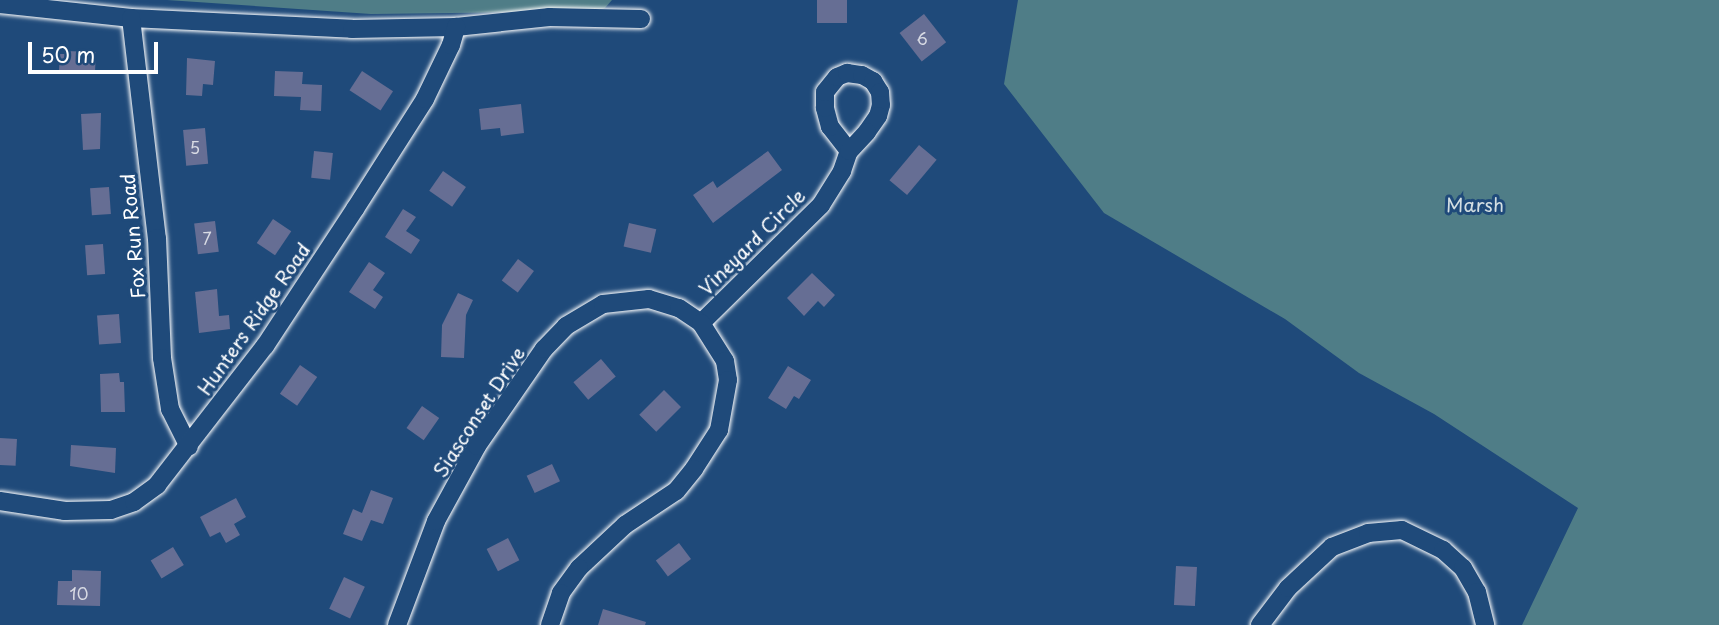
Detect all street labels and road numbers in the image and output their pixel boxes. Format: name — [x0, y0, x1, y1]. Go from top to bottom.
street label: Fox Run Road — [116, 173, 150, 299]
street label: Vineyard Circle — [694, 184, 810, 300]
street label: Hunters Ridge Road — [193, 238, 315, 400]
street label: Siasconset Drive — [428, 342, 530, 482]

